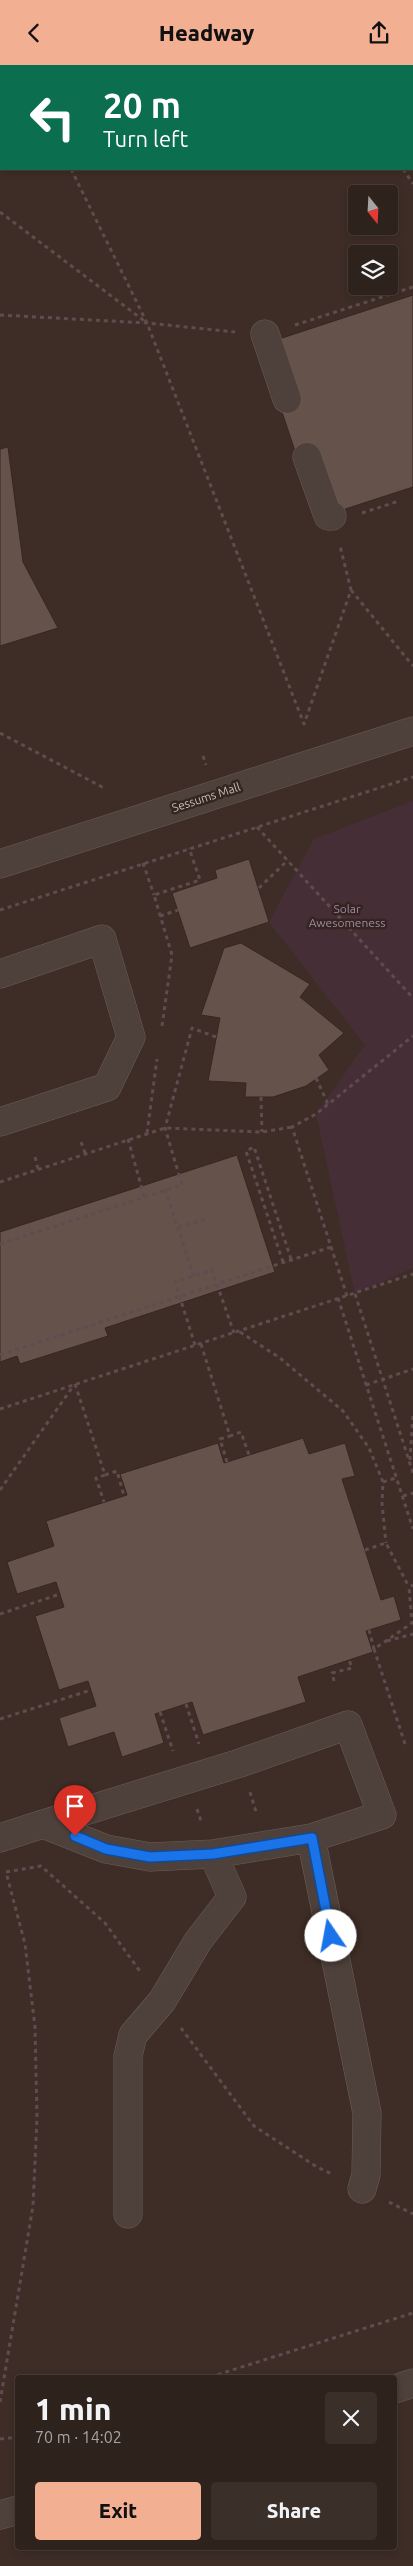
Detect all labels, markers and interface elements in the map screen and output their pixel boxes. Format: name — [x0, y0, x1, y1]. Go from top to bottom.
icon: back — [20, 19, 48, 47]
icon: share — [365, 19, 393, 47]
text: Headway — [159, 20, 254, 45]
icon: left — [20, 85, 85, 150]
text: 20 m — [103, 85, 181, 125]
text: Turn left — [103, 126, 188, 151]
north arrow — [348, 185, 398, 235]
map controls — [348, 185, 398, 295]
button: layers — [348, 245, 398, 295]
street label: Sessums Mall — [170, 780, 242, 814]
park label: Solar Awesomeness — [309, 902, 385, 929]
pin — [54, 1785, 96, 1836]
icon: arrive — [61, 1792, 89, 1820]
position arrow — [304, 1909, 356, 1961]
text: 1 min — [35, 2392, 111, 2426]
button: close — [325, 2392, 377, 2444]
text: 70 m · 14:02 — [35, 2428, 122, 2446]
button: Exit — [35, 2482, 201, 2540]
button: Share — [211, 2482, 377, 2540]

